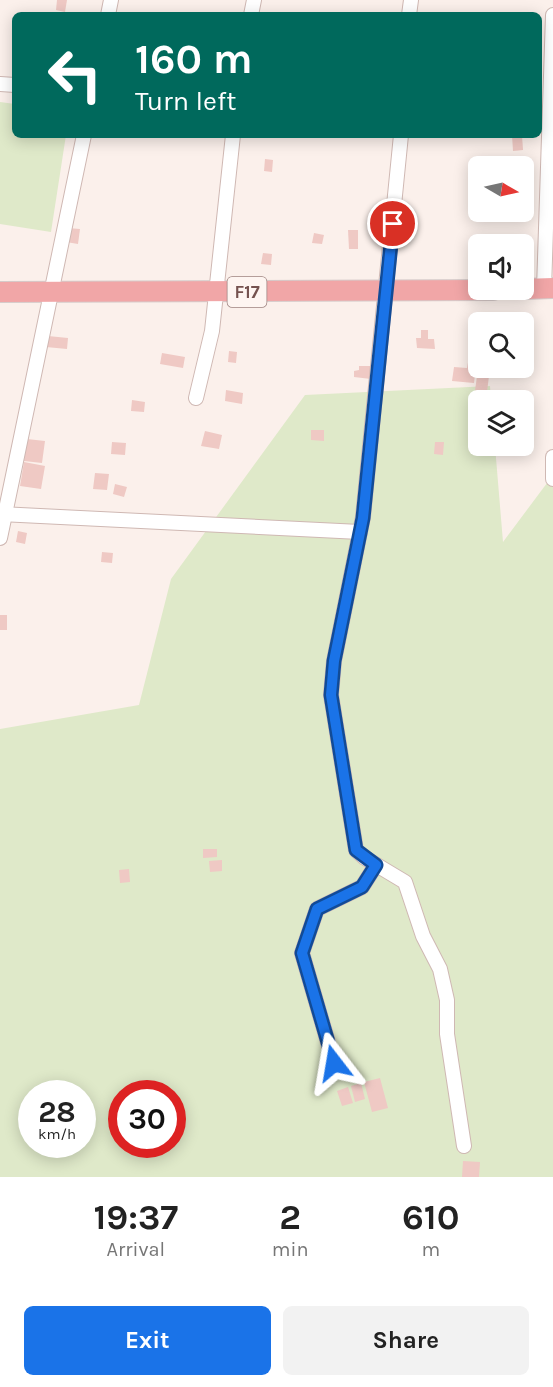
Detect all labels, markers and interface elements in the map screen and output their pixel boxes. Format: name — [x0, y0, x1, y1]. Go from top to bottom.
text: 160 m — [135, 34, 253, 84]
icon: left — [36, 36, 114, 114]
text: Turn left — [135, 85, 236, 117]
north arrow — [468, 156, 534, 222]
map controls — [468, 156, 534, 456]
pin — [367, 198, 418, 249]
icon: arrive — [376, 207, 409, 240]
button: sound — [468, 234, 534, 300]
road number: F17 — [228, 277, 266, 307]
button: search — [468, 312, 534, 378]
button: layers — [468, 390, 534, 456]
position arrow — [302, 1031, 366, 1095]
speed limit sign: 30 — [108, 1080, 186, 1158]
text: 28 — [38, 1094, 76, 1130]
text: km/h — [38, 1125, 76, 1143]
text: 19:37 — [93, 1196, 178, 1238]
text: 2 — [279, 1196, 301, 1238]
text: 610 — [402, 1196, 459, 1238]
text: Arrival — [107, 1238, 165, 1261]
text: min — [272, 1238, 309, 1261]
text: m — [421, 1238, 440, 1261]
button: Exit — [24, 1306, 271, 1375]
button: Share — [283, 1306, 529, 1375]

